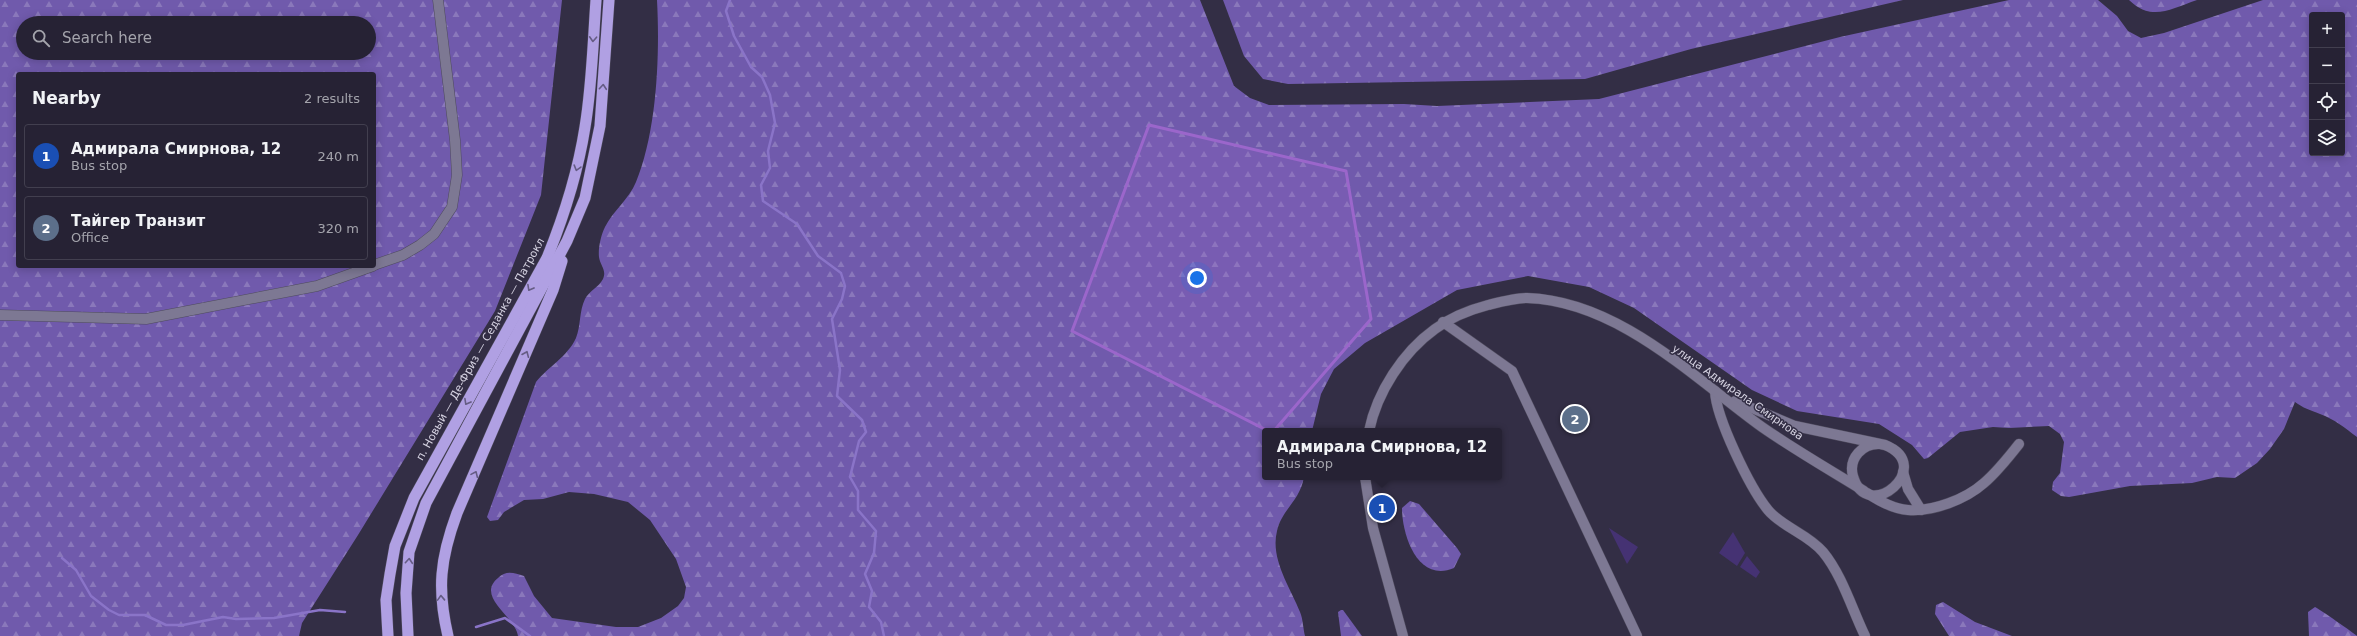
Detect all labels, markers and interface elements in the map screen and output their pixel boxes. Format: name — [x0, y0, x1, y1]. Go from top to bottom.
map controls — [2309, 12, 2345, 156]
button: + — [2309, 12, 2345, 48]
search box — [16, 16, 376, 60]
icon: search — [30, 27, 52, 49]
text: Search here — [62, 29, 152, 47]
one-way arrow — [589, 36, 598, 42]
button: − — [2309, 48, 2345, 84]
one-way arrow — [599, 84, 608, 90]
button: locate — [2309, 84, 2345, 120]
text: Nearby — [32, 88, 101, 108]
text: 2 results — [304, 91, 360, 106]
button: layers — [2309, 120, 2345, 156]
text: Адмирала Смирнова, 12 — [71, 140, 281, 158]
text: 1 — [41, 149, 51, 164]
text: 240 m — [317, 149, 359, 164]
text: Bus stop — [71, 158, 127, 173]
one-way arrow — [573, 164, 582, 171]
text: Тайгер Транзит — [71, 212, 205, 230]
text: 2 — [41, 221, 51, 236]
text: 320 m — [317, 221, 359, 236]
text: Office — [71, 230, 109, 245]
street label: п. Новый — Де-Фриз — Седанка — Патрокл — [414, 236, 547, 463]
your location — [1187, 268, 1207, 288]
one-way arrow — [527, 284, 535, 292]
street label: улица Адмирала Смирнова — [1670, 342, 1806, 443]
one-way arrow — [521, 351, 529, 359]
one-way arrow — [464, 398, 472, 405]
pin: 2 — [1562, 404, 1588, 434]
popup — [1262, 428, 1502, 480]
text: Адмирала Смирнова, 12 — [1277, 438, 1487, 456]
text: Bus stop — [1277, 456, 1333, 471]
one-way arrow — [470, 470, 478, 478]
pin: 1 — [1369, 493, 1395, 523]
one-way arrow — [404, 558, 413, 564]
one-way arrow — [437, 595, 445, 601]

